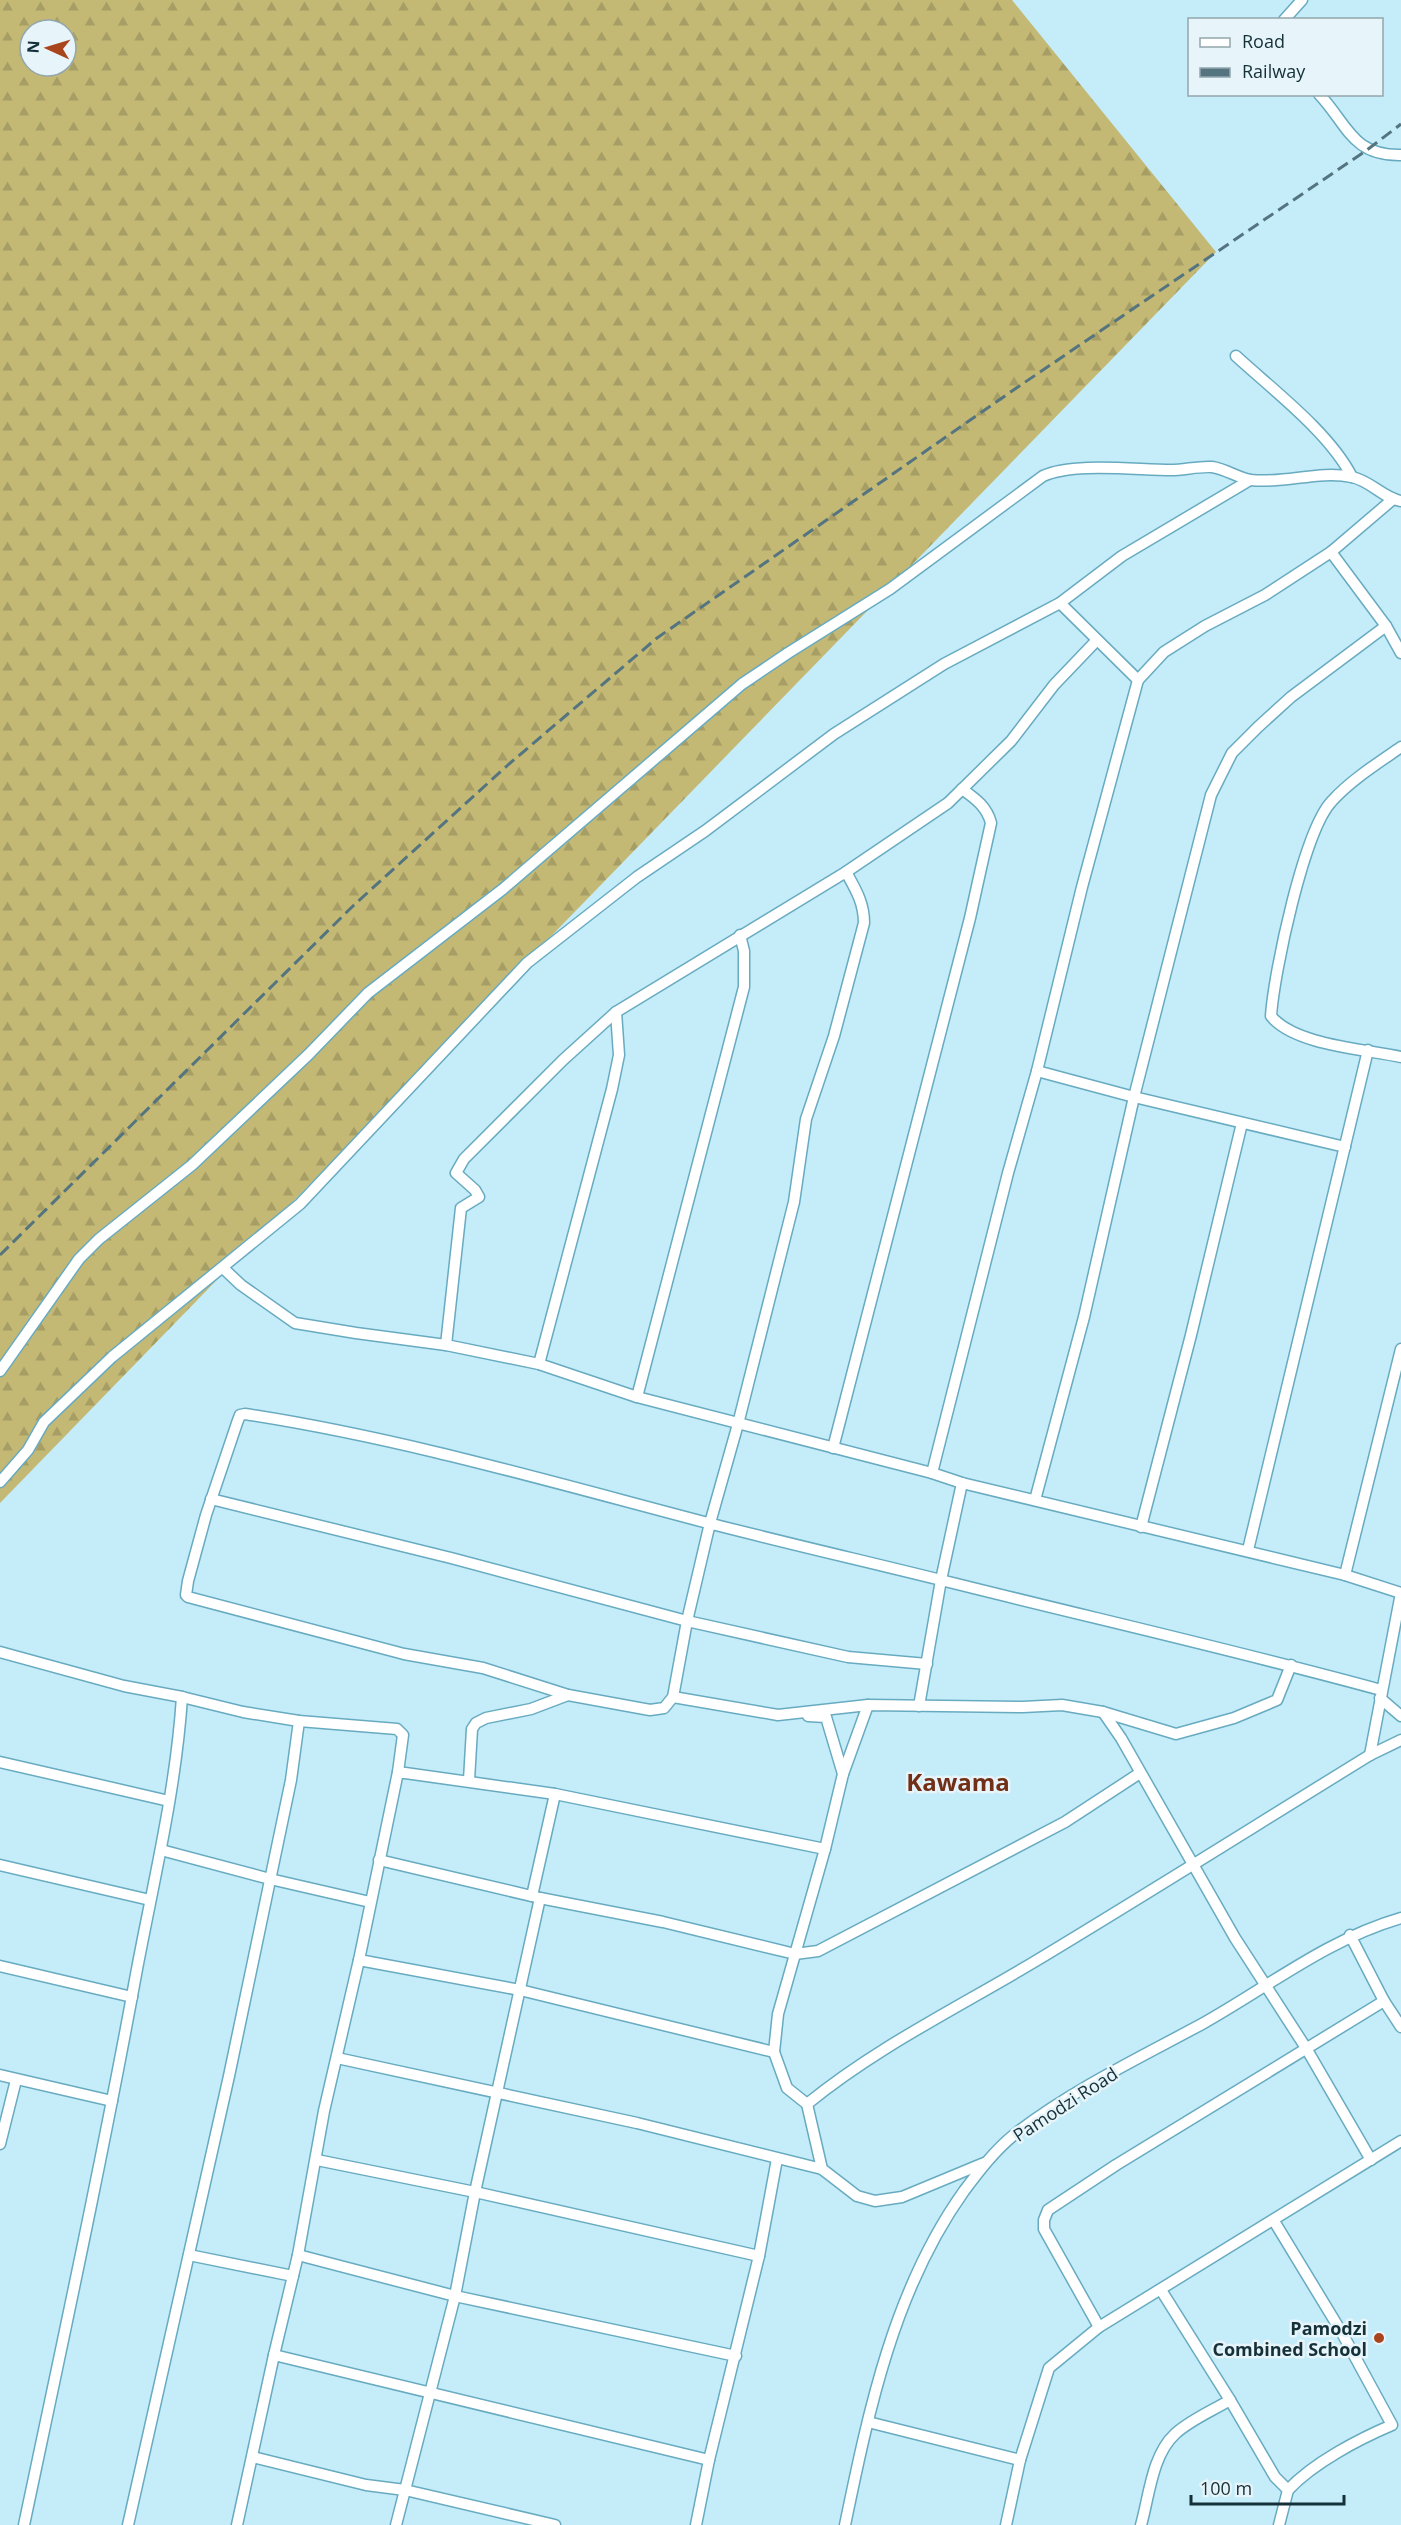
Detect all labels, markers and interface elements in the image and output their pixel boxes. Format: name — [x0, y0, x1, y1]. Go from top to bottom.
north arrow — [18, 18, 78, 78]
legend — [1188, 18, 1383, 96]
text: Road — [1242, 29, 1285, 53]
text: N — [22, 40, 44, 54]
text: Railway — [1242, 59, 1306, 83]
district label: Kawama — [906, 1765, 1010, 1798]
street label: Pamodzi Road — [1008, 2061, 1122, 2147]
place label: Pamodzi Combined School — [1213, 2316, 1367, 2361]
marker: Pamodzi Combined School — [1372, 2331, 1386, 2345]
scale bar — [1191, 2468, 1344, 2506]
text: 100 m — [1200, 2476, 1252, 2500]

